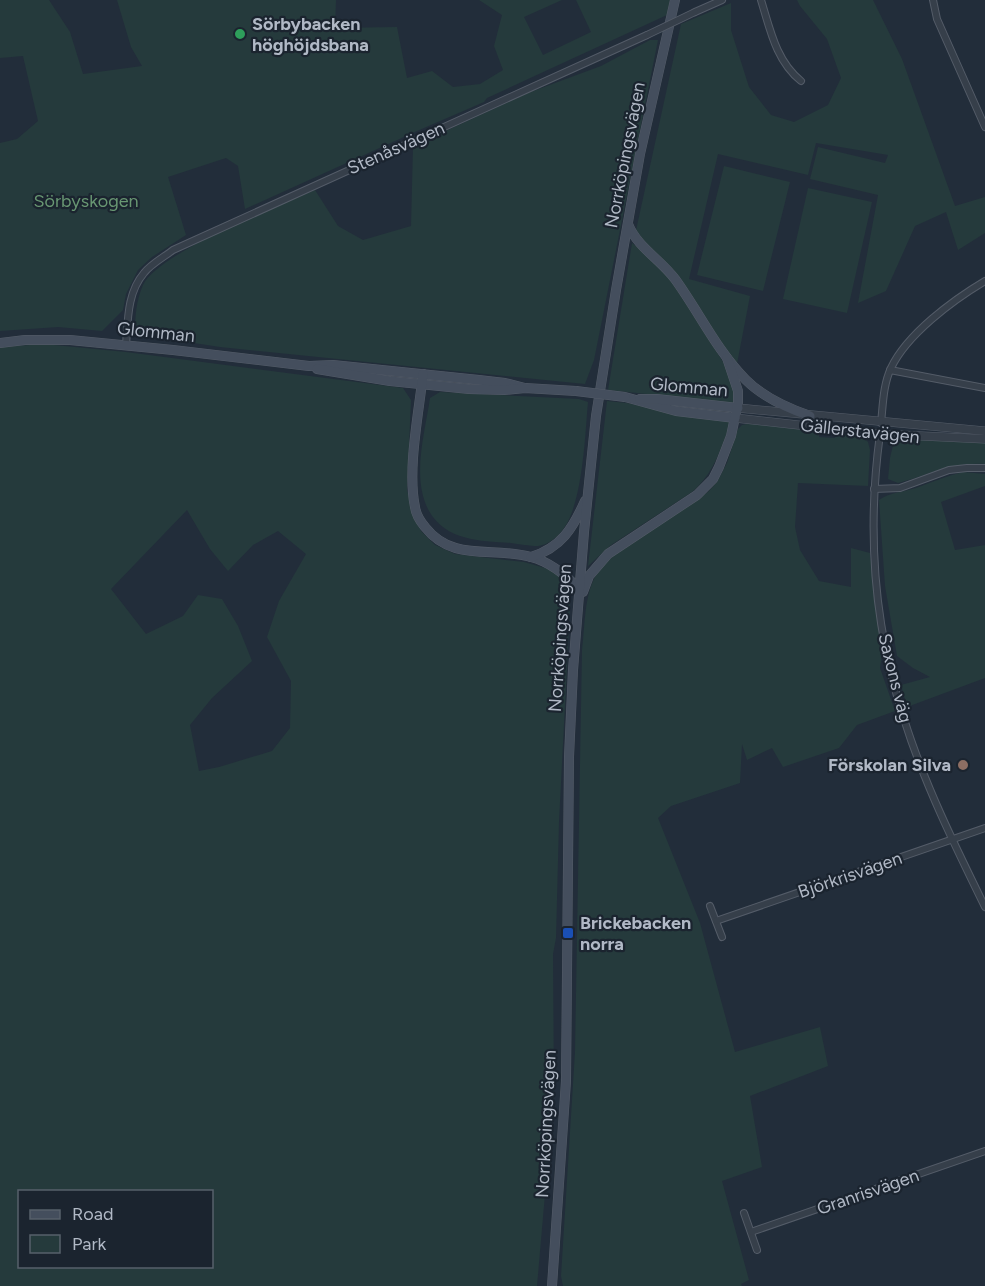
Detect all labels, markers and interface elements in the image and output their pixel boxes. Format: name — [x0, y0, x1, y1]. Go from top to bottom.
place label: Sörbybacken höghöjdsbana — [252, 13, 369, 56]
marker: Sörbybacken höghöjdsbana — [233, 27, 247, 41]
street label: Norrköpingsvägen — [600, 80, 650, 230]
street label: Stenåsvägen — [344, 117, 448, 179]
park label: Sörbyskogen — [33, 190, 139, 212]
street label: Glomman — [116, 317, 196, 347]
street label: Glomman — [649, 373, 729, 401]
street label: Gällerstavägen — [799, 414, 921, 448]
street label: Norrköpingsvägen — [544, 563, 576, 713]
street label: Saxons väg — [873, 631, 917, 725]
place label: Förskolan Silva — [828, 754, 951, 776]
marker: Förskolan Silva — [956, 758, 970, 772]
street label: Björkrisvägen — [795, 847, 905, 903]
place label: Brickebacken norra — [580, 912, 691, 955]
marker: Brickebacken norra — [561, 926, 575, 940]
street label: Norrköpingsvägen — [531, 1049, 561, 1199]
street label: Granrisvägen — [814, 1164, 922, 1220]
legend — [18, 1190, 213, 1268]
text: Road — [72, 1203, 113, 1225]
text: Park — [72, 1233, 107, 1255]

